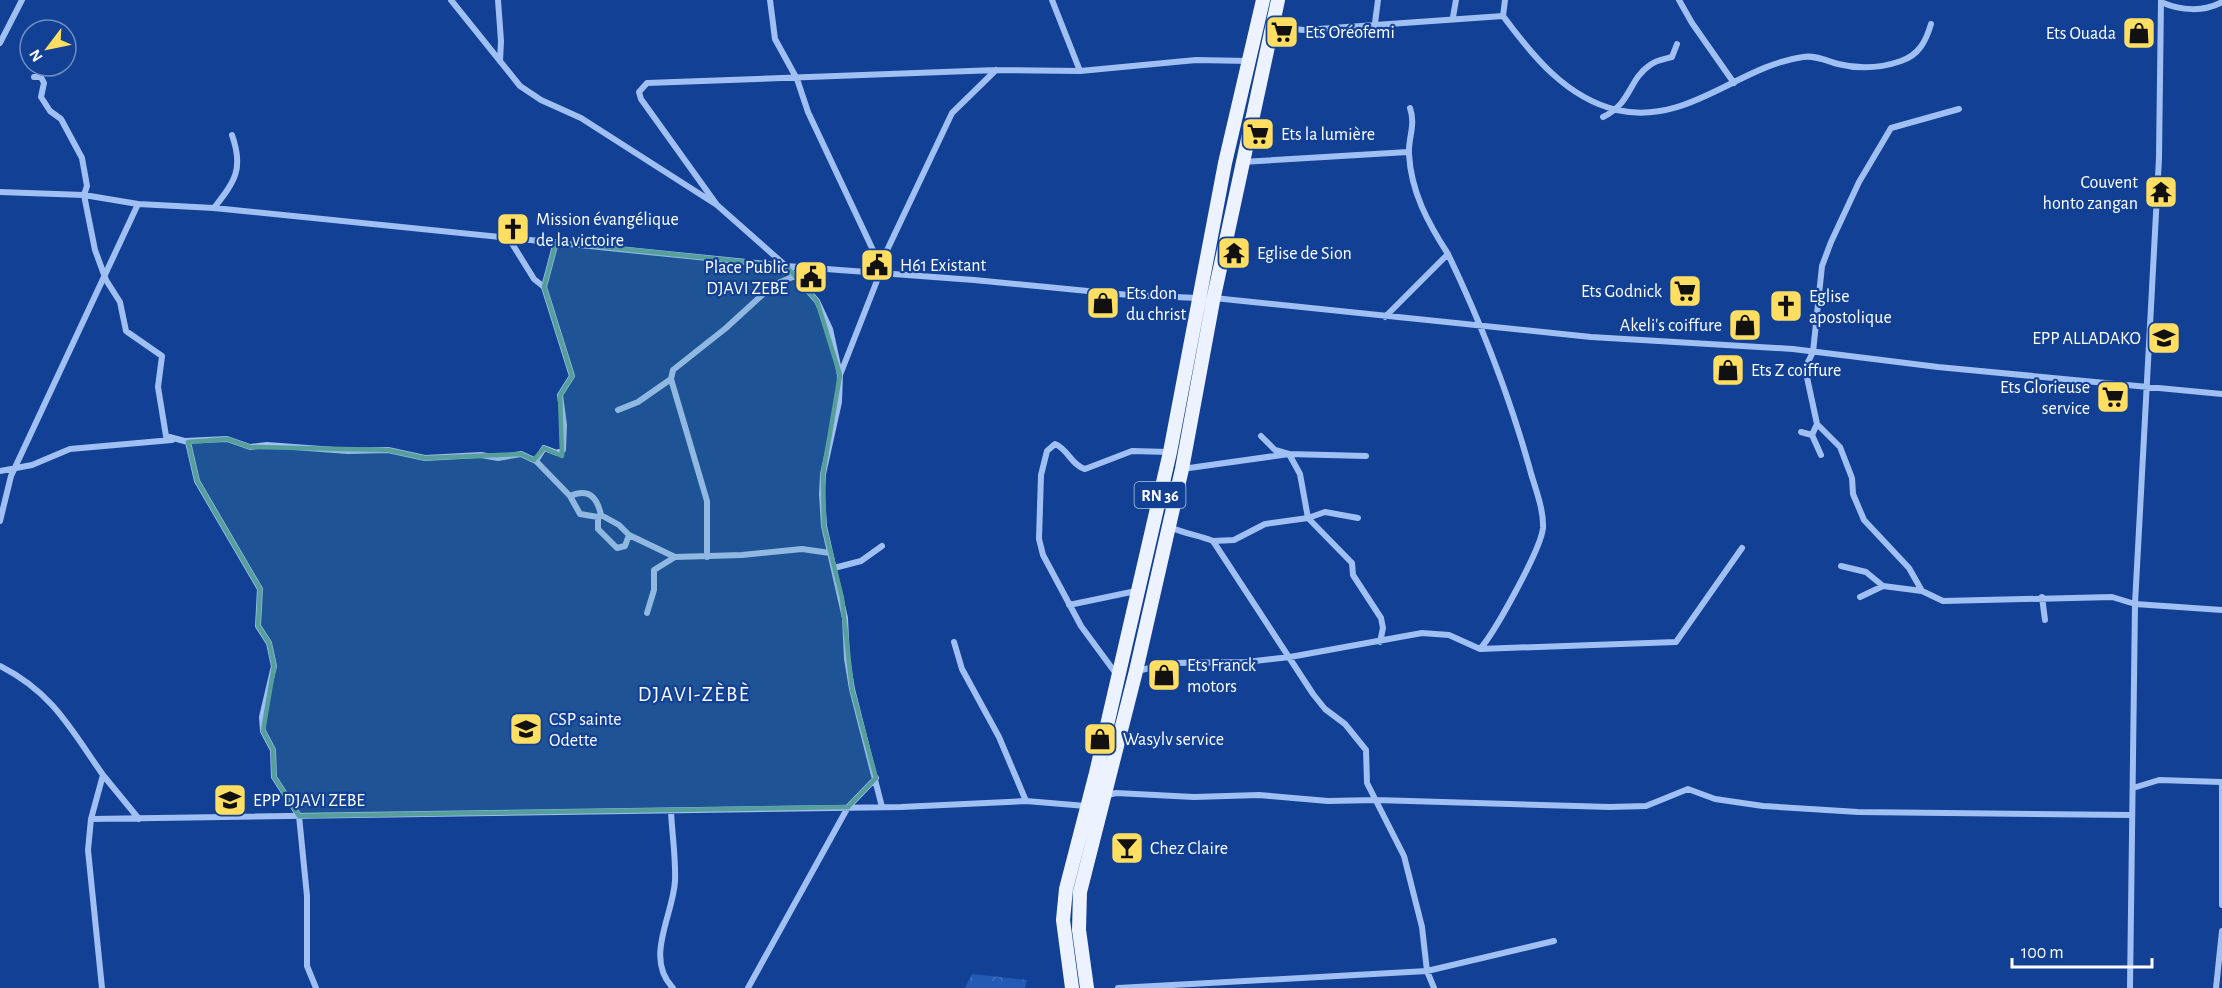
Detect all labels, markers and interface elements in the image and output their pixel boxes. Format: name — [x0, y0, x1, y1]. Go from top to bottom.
supermarket icon: Ets Oréofemi — [1264, 14, 1300, 50]
shop icon: Ets Ouada — [2121, 15, 2157, 51]
north arrow — [18, 18, 78, 78]
place label: Ets Oréofemi — [1305, 24, 1395, 42]
place label: Ets Ouada — [2046, 25, 2116, 43]
text: N — [26, 46, 46, 64]
supermarket icon: Ets la lumière — [1240, 116, 1276, 152]
place label: Ets la lumière — [1281, 126, 1375, 144]
place label: Couvent honto zangan — [2043, 174, 2138, 213]
temple icon: Couvent honto zangan — [2143, 174, 2179, 210]
church icon: Mission évangélique de la victoire — [495, 211, 531, 247]
place label: Mission évangélique de la victoire — [536, 211, 679, 250]
temple icon: Eglise de Sion — [1216, 235, 1252, 271]
place label: Eglise de Sion — [1257, 245, 1352, 263]
public building icon: H61 Existant — [859, 247, 895, 283]
place label: H61 Existant — [900, 257, 987, 275]
place label: Place Public DJAVI ZEBE — [704, 259, 788, 298]
public building icon: Place Public DJAVI ZEBE — [793, 259, 829, 295]
supermarket icon: Ets Godnick — [1667, 273, 1703, 309]
place label: Ets Godnick — [1581, 283, 1663, 301]
shop icon: Ets don du christ — [1085, 285, 1121, 321]
place label: Ets don du christ — [1126, 285, 1186, 324]
church icon: Eglise apostolique — [1768, 288, 1804, 324]
place label: Eglise apostolique — [1809, 288, 1892, 327]
shop icon: Akeli's coiffure — [1727, 307, 1763, 343]
place label: Akeli's coiffure — [1620, 317, 1722, 335]
school or university icon: EPP ALLADAKO — [2146, 320, 2182, 356]
place label: EPP ALLADAKO — [2032, 330, 2141, 348]
shop icon: Ets Z coiffure — [1710, 352, 1746, 388]
place label: Ets Z coiffure — [1751, 362, 1841, 380]
place label: Ets Glorieuse service — [2000, 379, 2090, 418]
supermarket icon: Ets Glorieuse service — [2095, 379, 2131, 415]
road number: RN 36 — [1134, 482, 1186, 508]
shop icon: Ets Franck motors — [1146, 657, 1182, 693]
place label: Ets Franck motors — [1187, 657, 1257, 696]
district label: DJAVI-ZÈBÈ — [638, 682, 750, 705]
school or university icon: CSP sainte Odette — [508, 711, 544, 747]
place label: CSP sainte Odette — [549, 711, 622, 750]
shop icon: Wasylv service — [1082, 721, 1118, 757]
place label: Wasylv service — [1123, 731, 1224, 749]
school or university icon: EPP DJAVI ZEBE — [212, 782, 248, 818]
place label: EPP DJAVI ZEBE — [253, 792, 365, 810]
bar icon: Chez Claire — [1109, 830, 1145, 866]
place label: Chez Claire — [1150, 840, 1228, 858]
scale bar — [2012, 931, 2152, 969]
text: 100 m — [2021, 944, 2064, 962]

